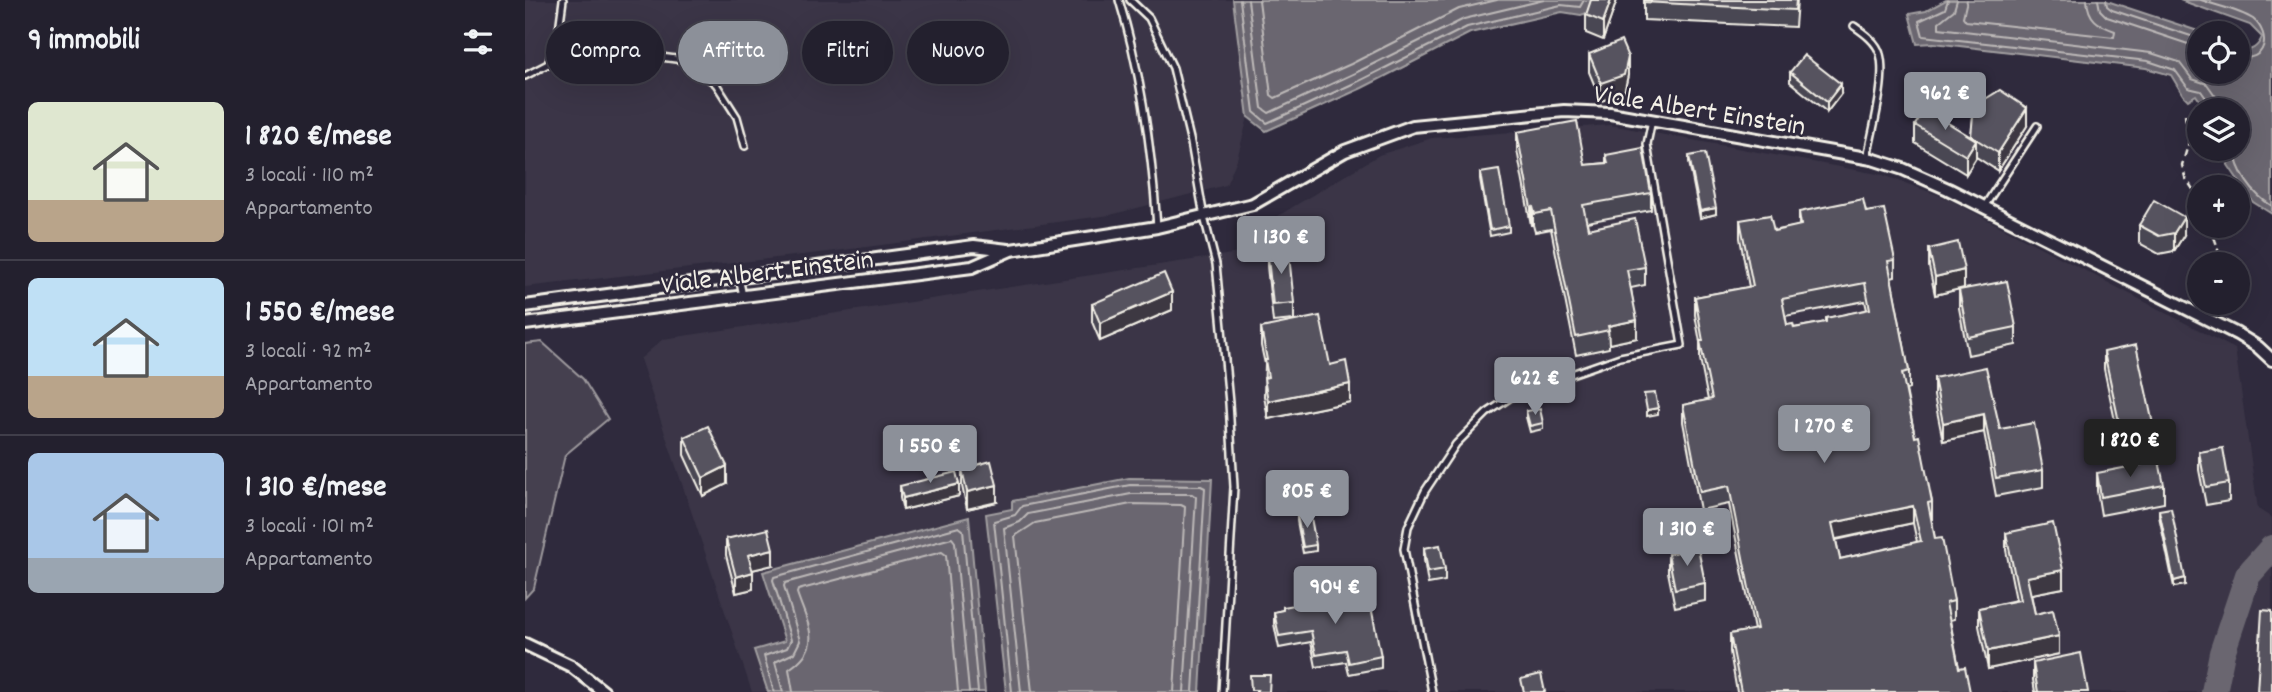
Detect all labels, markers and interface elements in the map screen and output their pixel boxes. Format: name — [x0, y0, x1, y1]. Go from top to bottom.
text: 9 immobili — [28, 21, 140, 64]
chip: Compra — [546, 21, 664, 84]
chip: Affitta — [678, 21, 788, 84]
chip: Filtri — [802, 21, 893, 84]
chip: Nuovo — [907, 21, 1009, 84]
map controls — [2187, 21, 2250, 315]
button: locate — [2187, 21, 2250, 84]
icon: filters — [459, 23, 497, 61]
pin: 962 € — [1896, 72, 1994, 132]
street label: Viale Albert Einstein — [1590, 76, 1808, 149]
text: 962 € — [1920, 78, 1970, 111]
button: layers — [2187, 98, 2250, 161]
text: 1 820 €/mese — [245, 117, 392, 160]
icon: home — [84, 130, 168, 214]
text: 3 locali · 110 m² — [245, 160, 374, 193]
button: + — [2187, 175, 2250, 238]
text: Appartamento — [245, 193, 373, 226]
pin: 1 130 € — [1216, 216, 1346, 276]
text: 1 130 € — [1253, 222, 1309, 255]
street label: Viale Albert Einstein — [659, 242, 876, 308]
button: − — [2187, 252, 2250, 315]
text: 1 550 €/mese — [245, 293, 394, 336]
icon: home — [84, 306, 168, 390]
text: 3 locali · 92 m² — [245, 336, 372, 369]
pin: 622 € — [1486, 358, 1584, 417]
text: 622 € — [1510, 363, 1560, 396]
text: Appartamento — [245, 369, 373, 402]
pin: 1 270 € — [1759, 406, 1889, 465]
text: 1 270 € — [1794, 411, 1854, 444]
pin: 1 820 € — [2065, 420, 2195, 479]
text: 1 820 € — [2100, 425, 2160, 458]
pin: 1 550 € — [865, 426, 995, 485]
text: 1 550 € — [899, 431, 961, 464]
text: 1 310 €/mese — [245, 468, 386, 511]
pin: 805 € — [1258, 470, 1356, 530]
text: 805 € — [1282, 476, 1332, 509]
icon: home — [84, 481, 168, 565]
pin: 1 310 € — [1622, 508, 1752, 568]
text: 3 locali · 101 m² — [245, 511, 374, 544]
text: 1 310 € — [1659, 514, 1715, 547]
text: Appartamento — [245, 544, 373, 577]
pin: 904 € — [1286, 566, 1384, 626]
text: 904 € — [1310, 572, 1360, 605]

